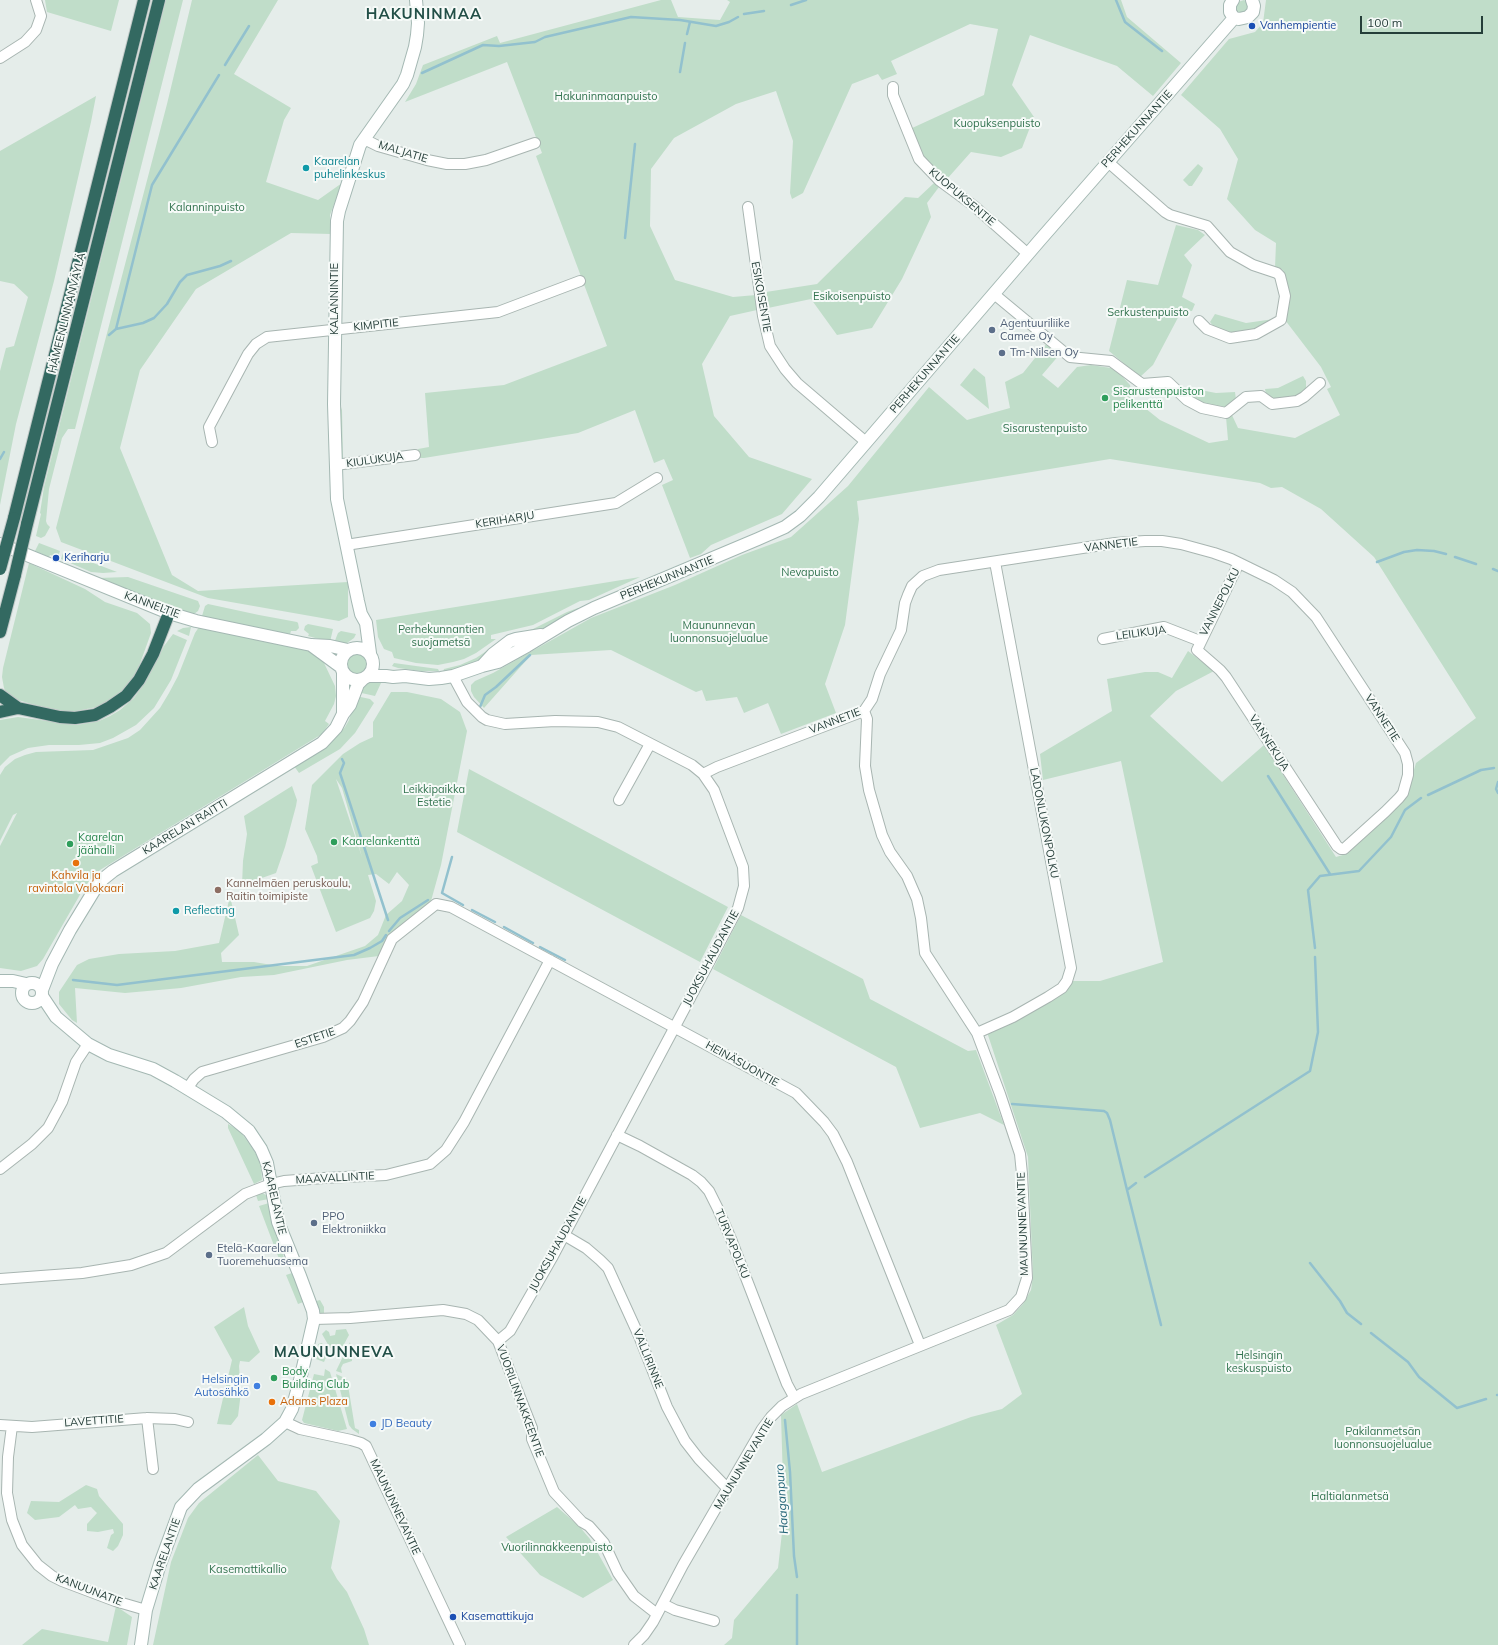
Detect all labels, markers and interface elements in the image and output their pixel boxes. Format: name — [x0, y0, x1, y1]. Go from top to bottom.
district label: HAKUNINMAA — [366, 5, 482, 23]
scale bar — [1362, 8, 1485, 34]
text: 100 m — [1367, 15, 1402, 30]
place label: Vanhempientie — [1260, 19, 1336, 33]
marker: Vanhempientie — [1247, 21, 1257, 31]
street label: PERHEKUNNANTIE — [1099, 88, 1175, 170]
park label: Hakuninmaanpuisto — [555, 90, 657, 104]
park label: Kuopuksenpuisto — [954, 117, 1040, 131]
street label: MALJATIE — [377, 138, 429, 166]
place label: Kaarelan puhelinkeskus — [314, 155, 385, 181]
marker: Kaarelan puhelinkeskus — [301, 163, 311, 173]
street label: KUOPUKSENTIE — [926, 165, 998, 229]
park label: Kalanninpuisto — [169, 201, 245, 215]
street label: HÄMEENLINNANVÄYLÄ — [46, 251, 88, 375]
street label: ESIKOISENTIE — [748, 261, 774, 333]
street label: KALANNINTIE — [328, 263, 342, 335]
park label: Esikoisenpuisto — [813, 290, 891, 304]
park label: Serkustenpuisto — [1107, 306, 1189, 320]
street label: KIMPITIE — [353, 316, 399, 334]
place label: Agentuuriliike Camee Oy — [1000, 317, 1070, 343]
marker: Agentuuriliike Camee Oy — [987, 325, 997, 335]
street label: PERHEKUNNANTIE — [887, 332, 963, 416]
place label: Tm-Nilsen Oy — [1010, 346, 1079, 360]
marker: Tm-Nilsen Oy — [997, 348, 1007, 358]
place label: Sisarustenpuiston pelikenttä — [1113, 385, 1204, 411]
marker: Sisarustenpuiston pelikenttä — [1100, 393, 1110, 403]
park label: Sisarustenpuisto — [1003, 422, 1087, 436]
street label: KIULUKUJA — [345, 449, 405, 471]
street label: KERIHARJU — [474, 509, 536, 531]
street label: VANNETIE — [1083, 535, 1139, 555]
place label: Keriharju — [64, 551, 109, 565]
marker: Keriharju — [51, 553, 61, 563]
street label: PERHEKUNNANTIE — [618, 553, 716, 603]
park label: Nevapuisto — [781, 566, 839, 580]
street label: VANNEPOLKU — [1197, 566, 1243, 638]
street label: KANNELTIE — [122, 589, 182, 621]
park label: Maununnevan luonnonsuojelualue — [670, 619, 768, 645]
park label: Perhekunnantien suojametsä — [398, 623, 484, 649]
street label: LEILIKUJA — [1115, 623, 1167, 643]
street label: VANNETIE — [1362, 692, 1402, 744]
street label: VANNETIE — [807, 705, 863, 737]
street label: VANNEKUJA — [1246, 712, 1292, 774]
street label: LADONLUKONPOLKU — [1027, 767, 1061, 879]
park label: Leikkipaikka Estetie — [403, 783, 465, 809]
street label: KAARELAN RAITTI — [140, 796, 230, 858]
place label: Kaarelan jäähalli — [78, 831, 124, 857]
place label: Kaarelankenttä — [342, 835, 420, 849]
marker: Kaarelankenttä — [329, 837, 339, 847]
marker: Kaarelan jäähalli — [65, 839, 75, 849]
marker: Kahvila ja ravintola Valokaari — [71, 858, 81, 868]
place label: Kahvila ja ravintola Valokaari — [28, 869, 124, 895]
place label: Kannelmäen peruskoulu, Raitin toimipiste — [226, 877, 351, 903]
marker: Kannelmäen peruskoulu, Raitin toimipiste — [213, 885, 223, 895]
place label: Reflecting — [184, 904, 235, 918]
marker: Reflecting — [171, 906, 181, 916]
street label: JUOKSUHAUDANTIE — [680, 908, 742, 1008]
street label: ESTETIE — [293, 1025, 337, 1051]
street label: HEINÄSUONTIE — [703, 1038, 781, 1090]
street label: KAARELANTIE — [259, 1160, 289, 1236]
street label: MAAVALLINTIE — [295, 1169, 375, 1187]
street label: MAUNUNNEVANTIE — [1015, 1172, 1031, 1276]
street label: JUOKSUHAUDANTIE — [526, 1194, 590, 1294]
street label: TURVAPOLKU — [712, 1207, 752, 1281]
place label: PPO Elektroniikka — [322, 1210, 386, 1236]
marker: PPO Elektroniikka — [309, 1218, 319, 1228]
place label: Etelä-Kaarelan Tuoremehuasema — [217, 1242, 308, 1268]
marker: Etelä-Kaarelan Tuoremehuasema — [204, 1250, 214, 1260]
street label: VALLIRINNE — [630, 1327, 666, 1391]
district label: MAUNUNNEVA — [274, 1343, 394, 1361]
street label: VUORILINNAKKEENTIE — [493, 1343, 547, 1459]
park label: Helsingin keskuspuisto — [1226, 1349, 1292, 1375]
place label: Body Building Club — [282, 1365, 349, 1391]
place label: Helsingin Autosähkö — [194, 1373, 249, 1399]
marker: Body Building Club — [269, 1373, 279, 1383]
marker: Helsingin Autosähkö — [252, 1381, 262, 1391]
place label: Adams Plaza — [280, 1395, 348, 1409]
marker: Adams Plaza — [267, 1397, 277, 1407]
street label: LAVETTITIE — [64, 1412, 124, 1430]
street label: MAUNUNNEVANTIE — [712, 1416, 776, 1512]
place label: JD Beauty — [381, 1417, 432, 1431]
marker: JD Beauty — [368, 1419, 378, 1429]
park label: Pakilanmetsän luonnonsuojelualue — [1334, 1425, 1432, 1451]
street label: MAUNUNNEVANTIE — [367, 1457, 423, 1557]
water label: Haaganpuro — [772, 1463, 792, 1535]
park label: Haltialanmetsä — [1311, 1490, 1389, 1504]
street label: KAARELANTIE — [147, 1516, 183, 1592]
park label: Vuorilinnakkeenpuisto — [501, 1541, 613, 1555]
park label: Kasemattikallio — [209, 1563, 287, 1577]
street label: KANUUNATIE — [54, 1571, 124, 1609]
place label: Kasemattikuja — [461, 1610, 534, 1624]
marker: Kasemattikuja — [448, 1612, 458, 1622]

